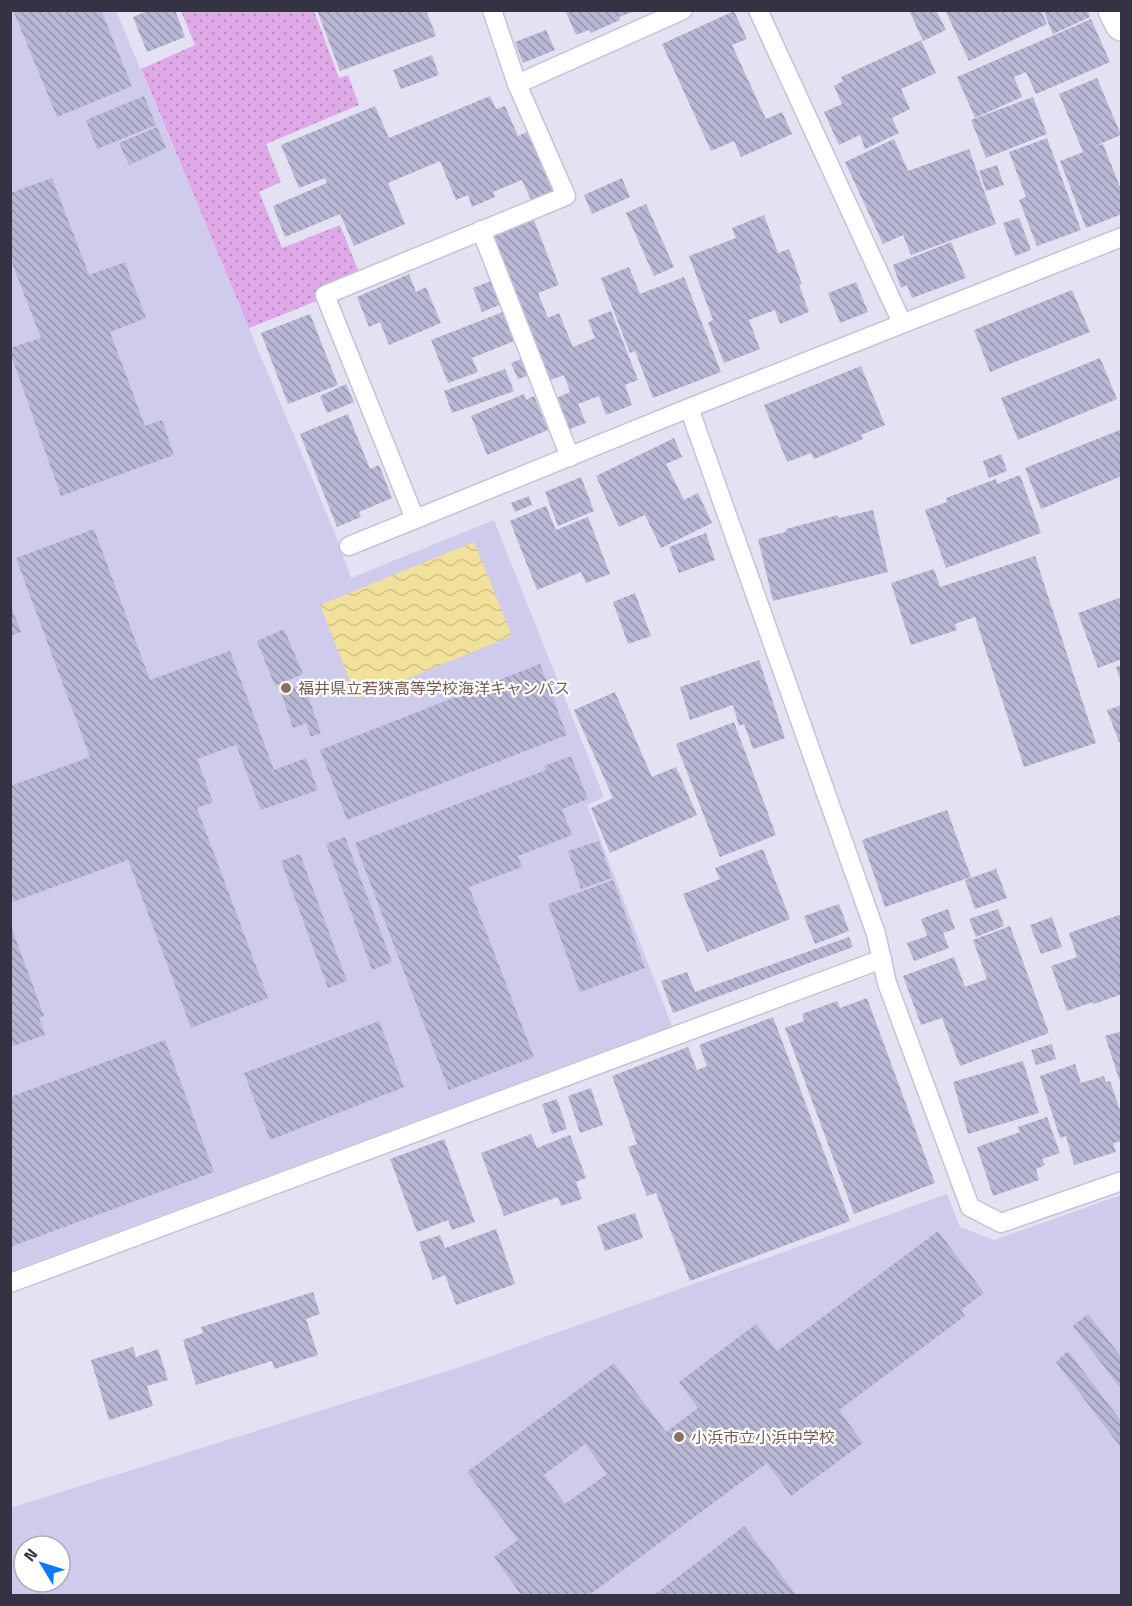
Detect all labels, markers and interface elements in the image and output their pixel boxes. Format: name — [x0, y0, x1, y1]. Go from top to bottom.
place label: 福井県立若狭高等学校海洋キャンパス — [298, 676, 570, 700]
marker: 福井県立若狭高等学校海洋キャンパス — [279, 681, 293, 695]
place label: 小浜市立小浜中学校 — [691, 1425, 835, 1449]
marker: 小浜市立小浜中学校 — [672, 1430, 686, 1444]
north arrow — [12, 1534, 72, 1594]
text: N — [17, 1543, 43, 1567]

